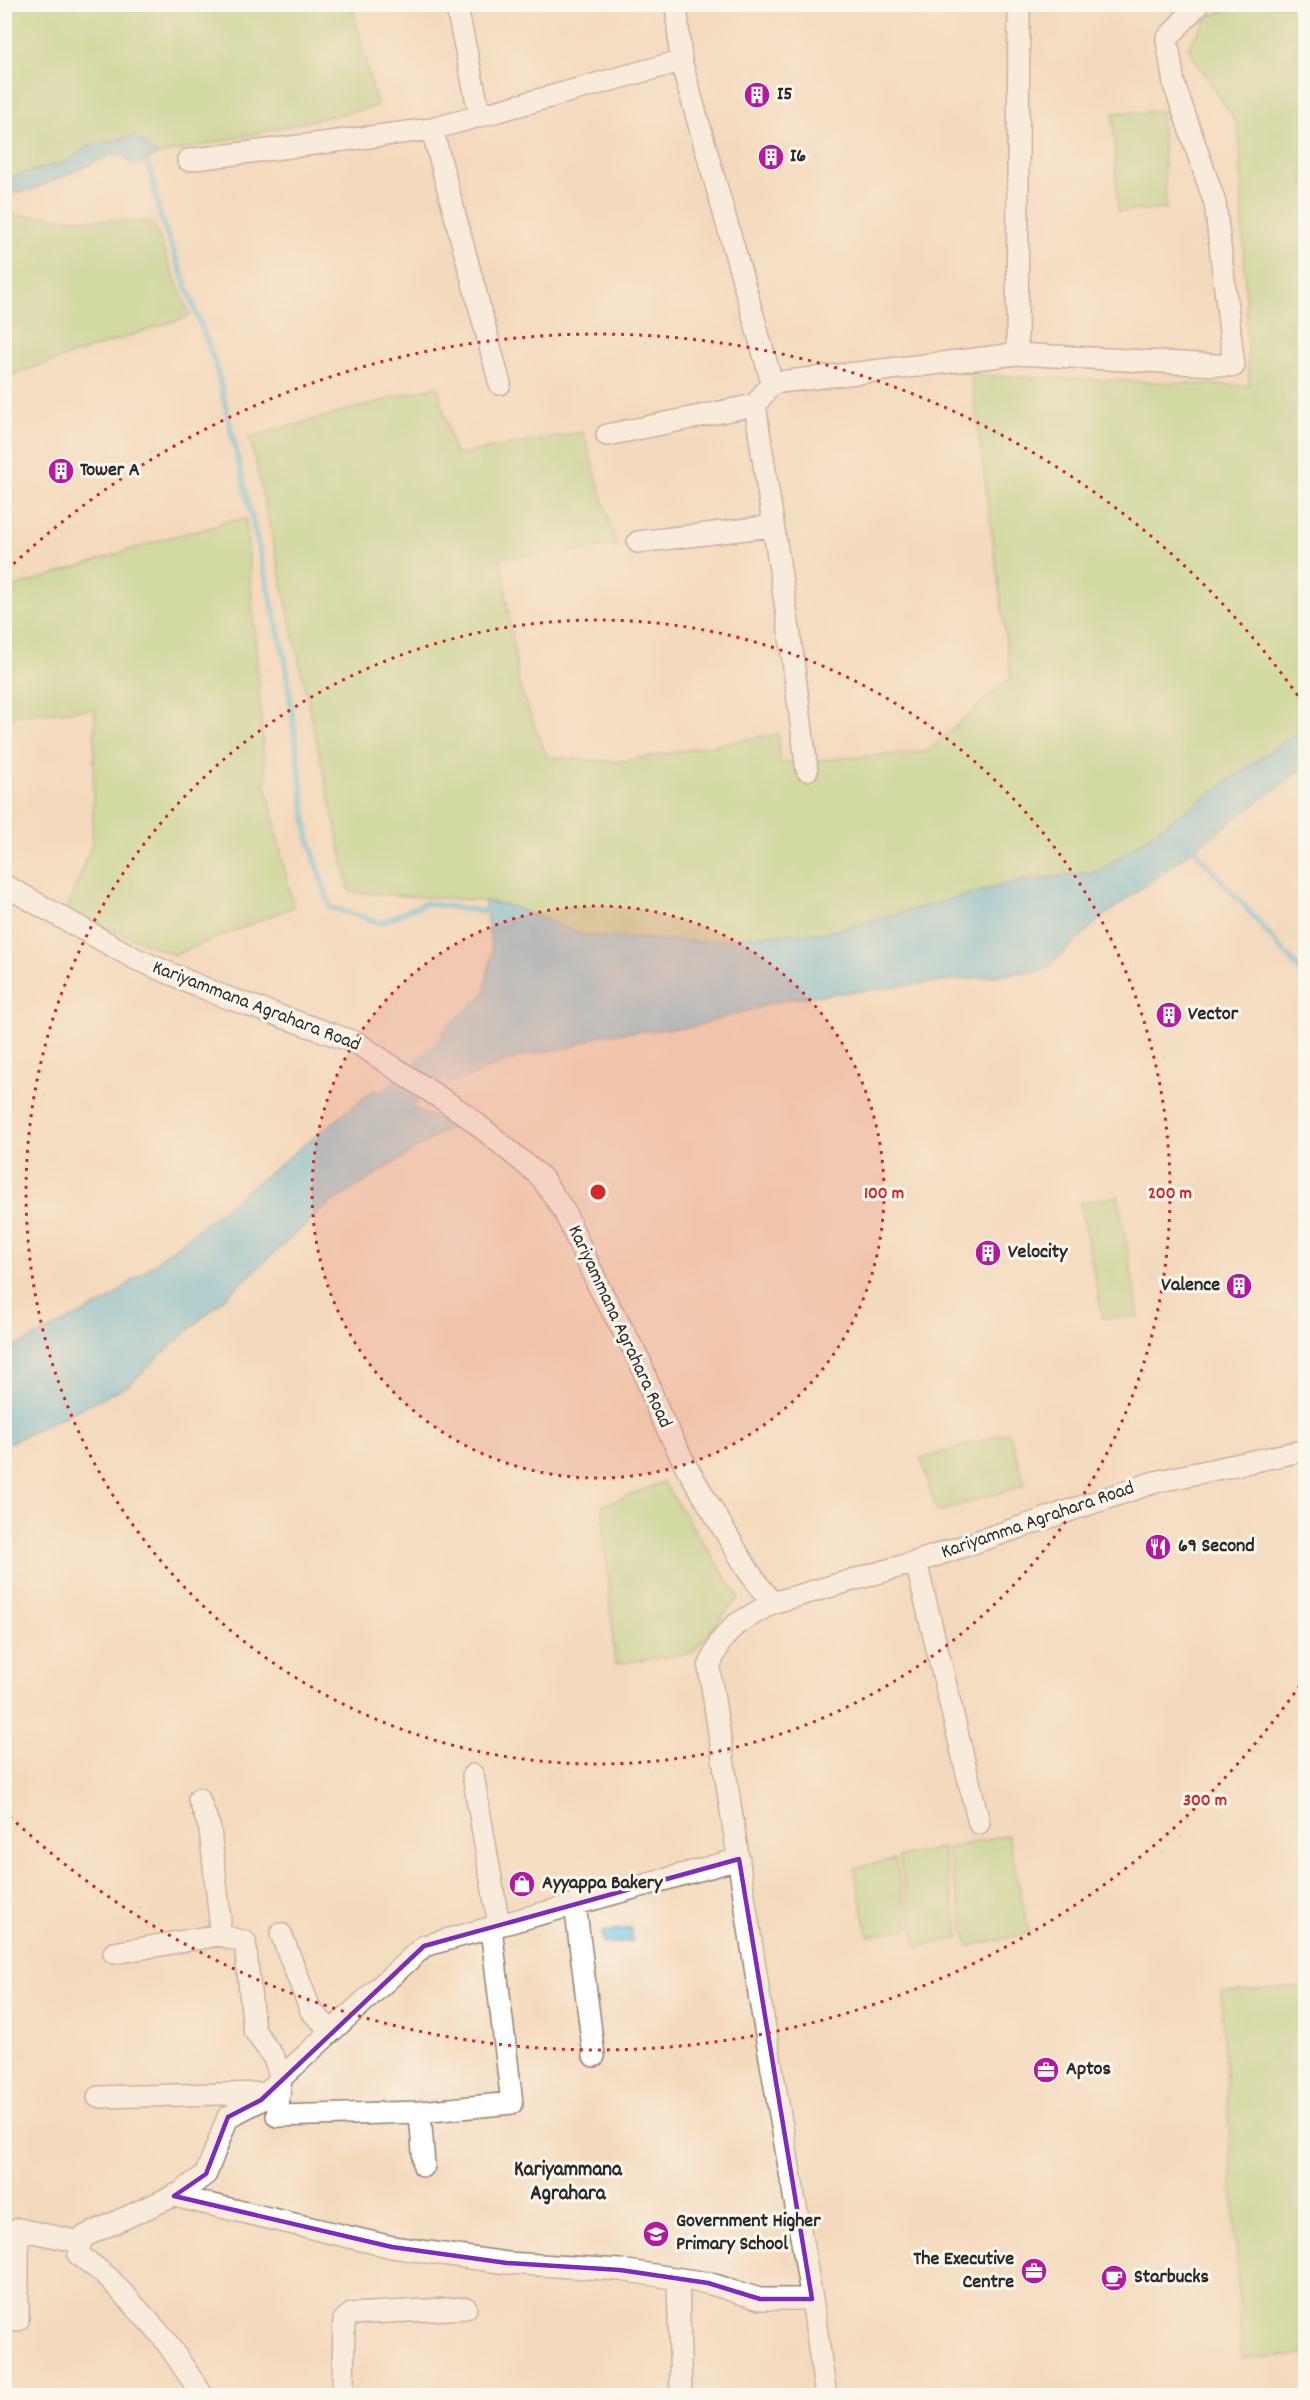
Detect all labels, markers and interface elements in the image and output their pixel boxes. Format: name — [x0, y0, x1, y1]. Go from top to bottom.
building icon: I5 — [742, 80, 772, 110]
place label: I5 — [777, 81, 792, 109]
building icon: I6 — [756, 142, 786, 172]
place label: I6 — [790, 143, 806, 171]
building icon: Tower A — [46, 456, 76, 486]
place label: Tower A — [80, 457, 140, 485]
street label: Kariyammana Agrahara Road — [148, 954, 364, 1060]
building icon: Vector — [1154, 1000, 1184, 1030]
place label: Vector — [1188, 1001, 1239, 1029]
centre of rings — [588, 1182, 608, 1202]
text: 100 m — [864, 1182, 904, 1207]
text: 200 m — [1148, 1182, 1192, 1207]
street label: Kariyammana Agrahara Road — [560, 1221, 678, 1433]
building icon: Velocity — [973, 1238, 1003, 1268]
place label: Velocity — [1008, 1239, 1068, 1267]
building icon: Valence — [1224, 1271, 1254, 1301]
place label: Valence — [1161, 1272, 1220, 1300]
street label: Kariyamma Agrahara Road — [938, 1475, 1138, 1567]
restaurant icon: 69 Second — [1143, 1532, 1173, 1562]
place label: 69 Second — [1178, 1533, 1255, 1561]
text: 300 m — [1183, 1789, 1227, 1814]
shop icon: Ayyappa Bakery — [507, 1869, 537, 1899]
place label: Ayyappa Bakery — [542, 1870, 663, 1898]
office icon: Aptos — [1031, 2055, 1061, 2085]
place label: Aptos — [1066, 2056, 1111, 2084]
district label: Kariyammana Agrahara — [514, 2156, 623, 2210]
place label: Government Higher Primary School — [676, 2208, 821, 2259]
school or university icon: Government Higher Primary School — [641, 2219, 671, 2249]
place label: The Executive Centre — [913, 2246, 1014, 2297]
office icon: The Executive Centre — [1019, 2256, 1049, 2286]
cafe icon: Starbucks — [1099, 2263, 1129, 2293]
place label: Starbucks — [1134, 2264, 1209, 2292]

